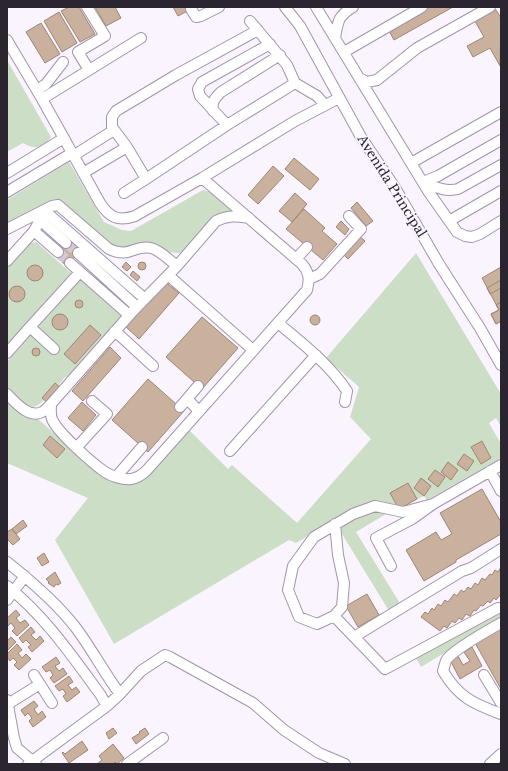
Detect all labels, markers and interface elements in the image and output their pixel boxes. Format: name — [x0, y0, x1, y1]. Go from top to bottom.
street label: Avenida Principal — [353, 131, 430, 240]

